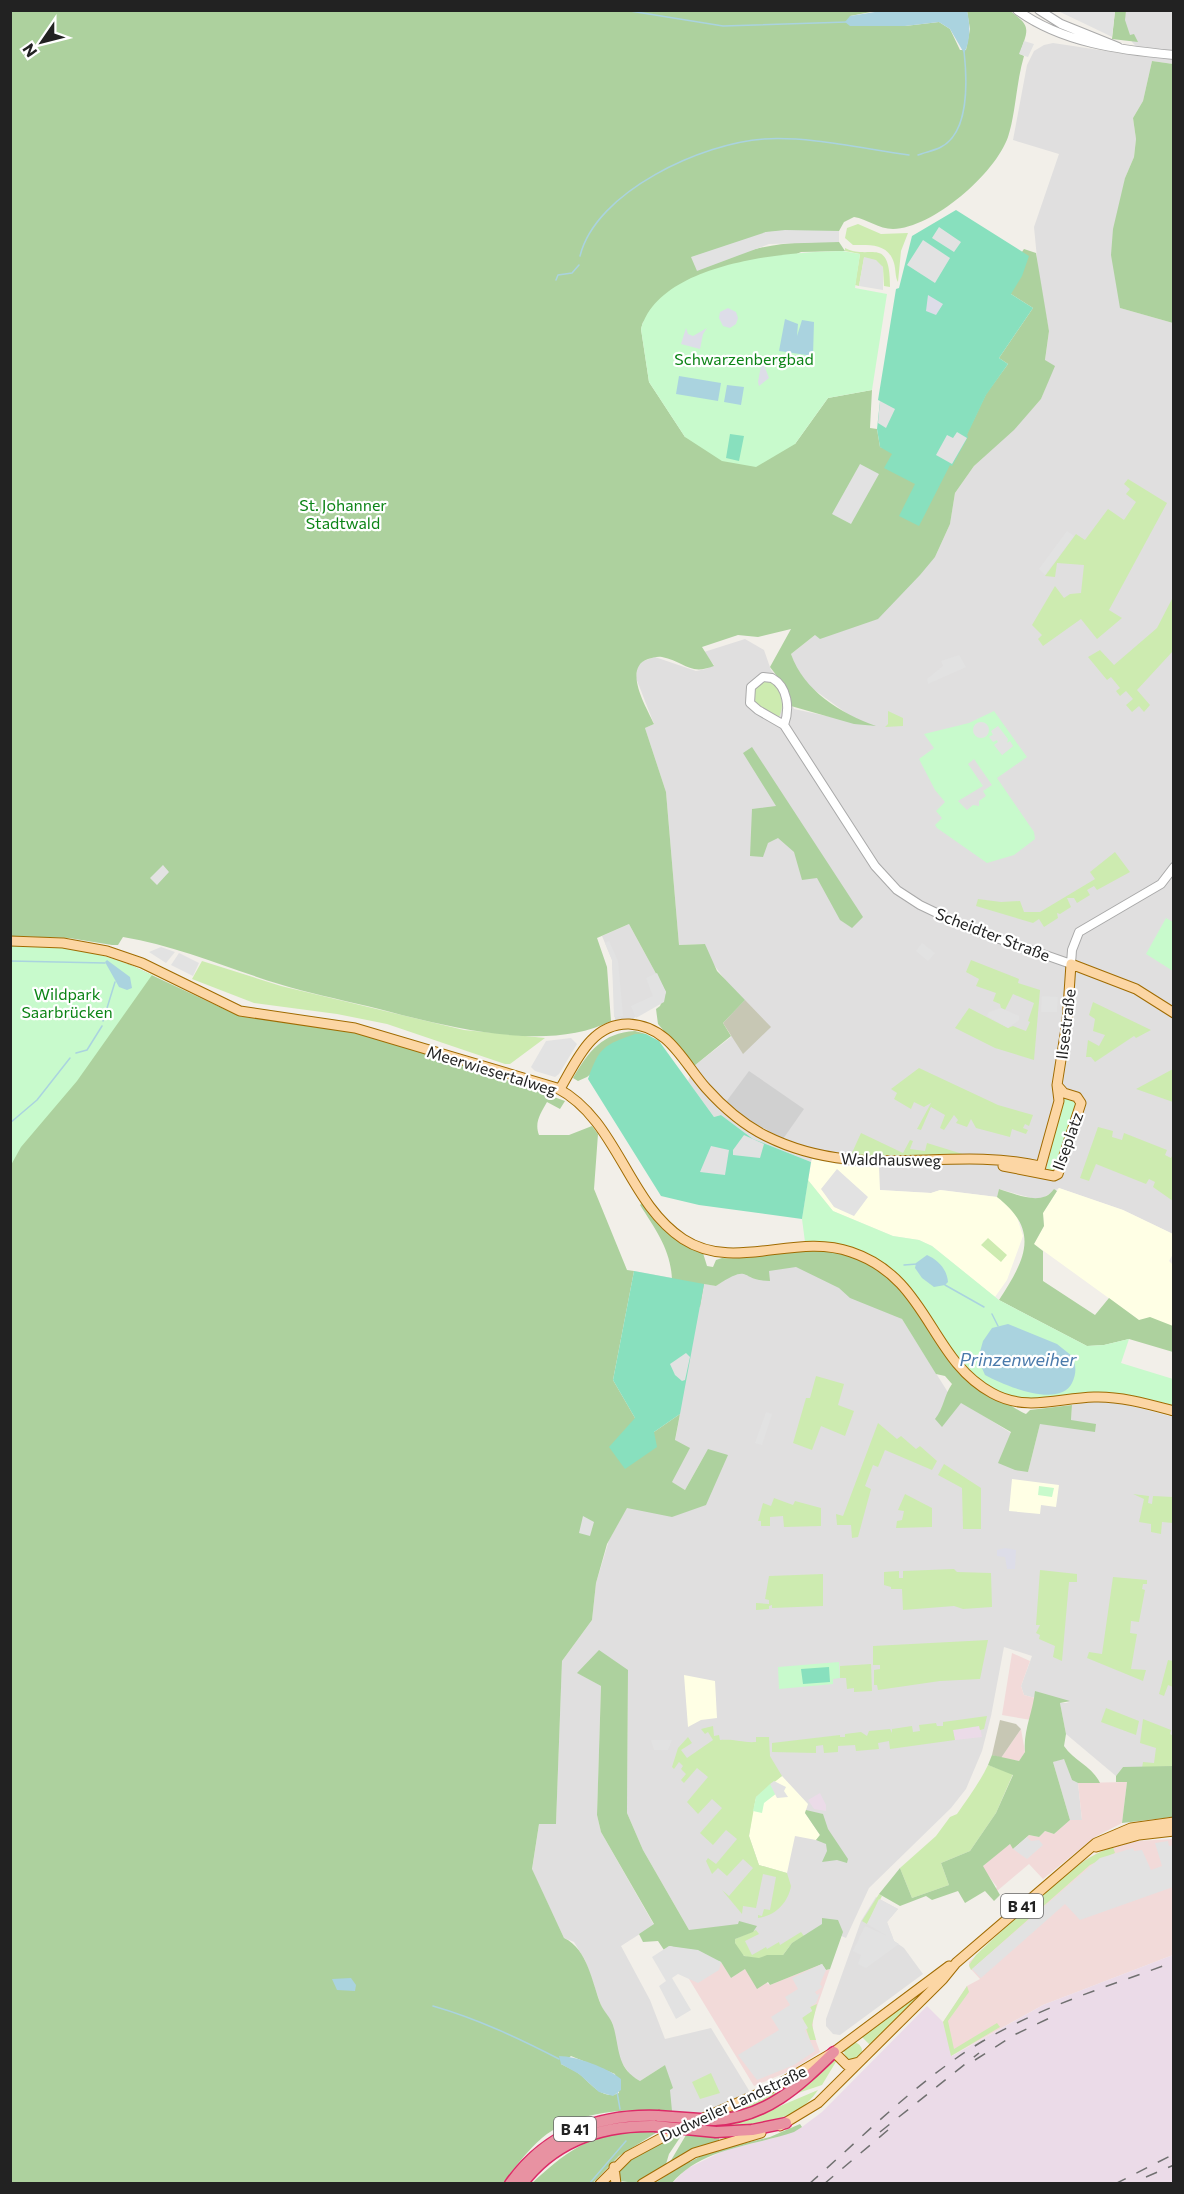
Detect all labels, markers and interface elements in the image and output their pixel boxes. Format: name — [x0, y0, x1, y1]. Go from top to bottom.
north arrow — [12, 12, 72, 72]
text: N — [18, 41, 41, 61]
park label: Schwarzenbergbad — [674, 349, 814, 368]
park label: St. Johanner Stadtwald — [299, 495, 387, 532]
street label: Scheidter Straße — [933, 903, 1053, 965]
park label: Wildpark Saarbrücken — [21, 984, 113, 1021]
street label: Ilsestraße — [1051, 988, 1079, 1060]
street label: Meerwiesertalweg — [425, 1041, 559, 1099]
street label: Ilseplatz — [1048, 1109, 1086, 1173]
street label: Waldhausweg — [841, 1149, 942, 1169]
water label: Prinzenweiher — [959, 1348, 1077, 1370]
road number: B 41 — [1001, 1894, 1043, 1918]
street label: Dudweiler Landstraße — [657, 2061, 809, 2145]
road number: B 41 — [554, 2117, 596, 2141]

